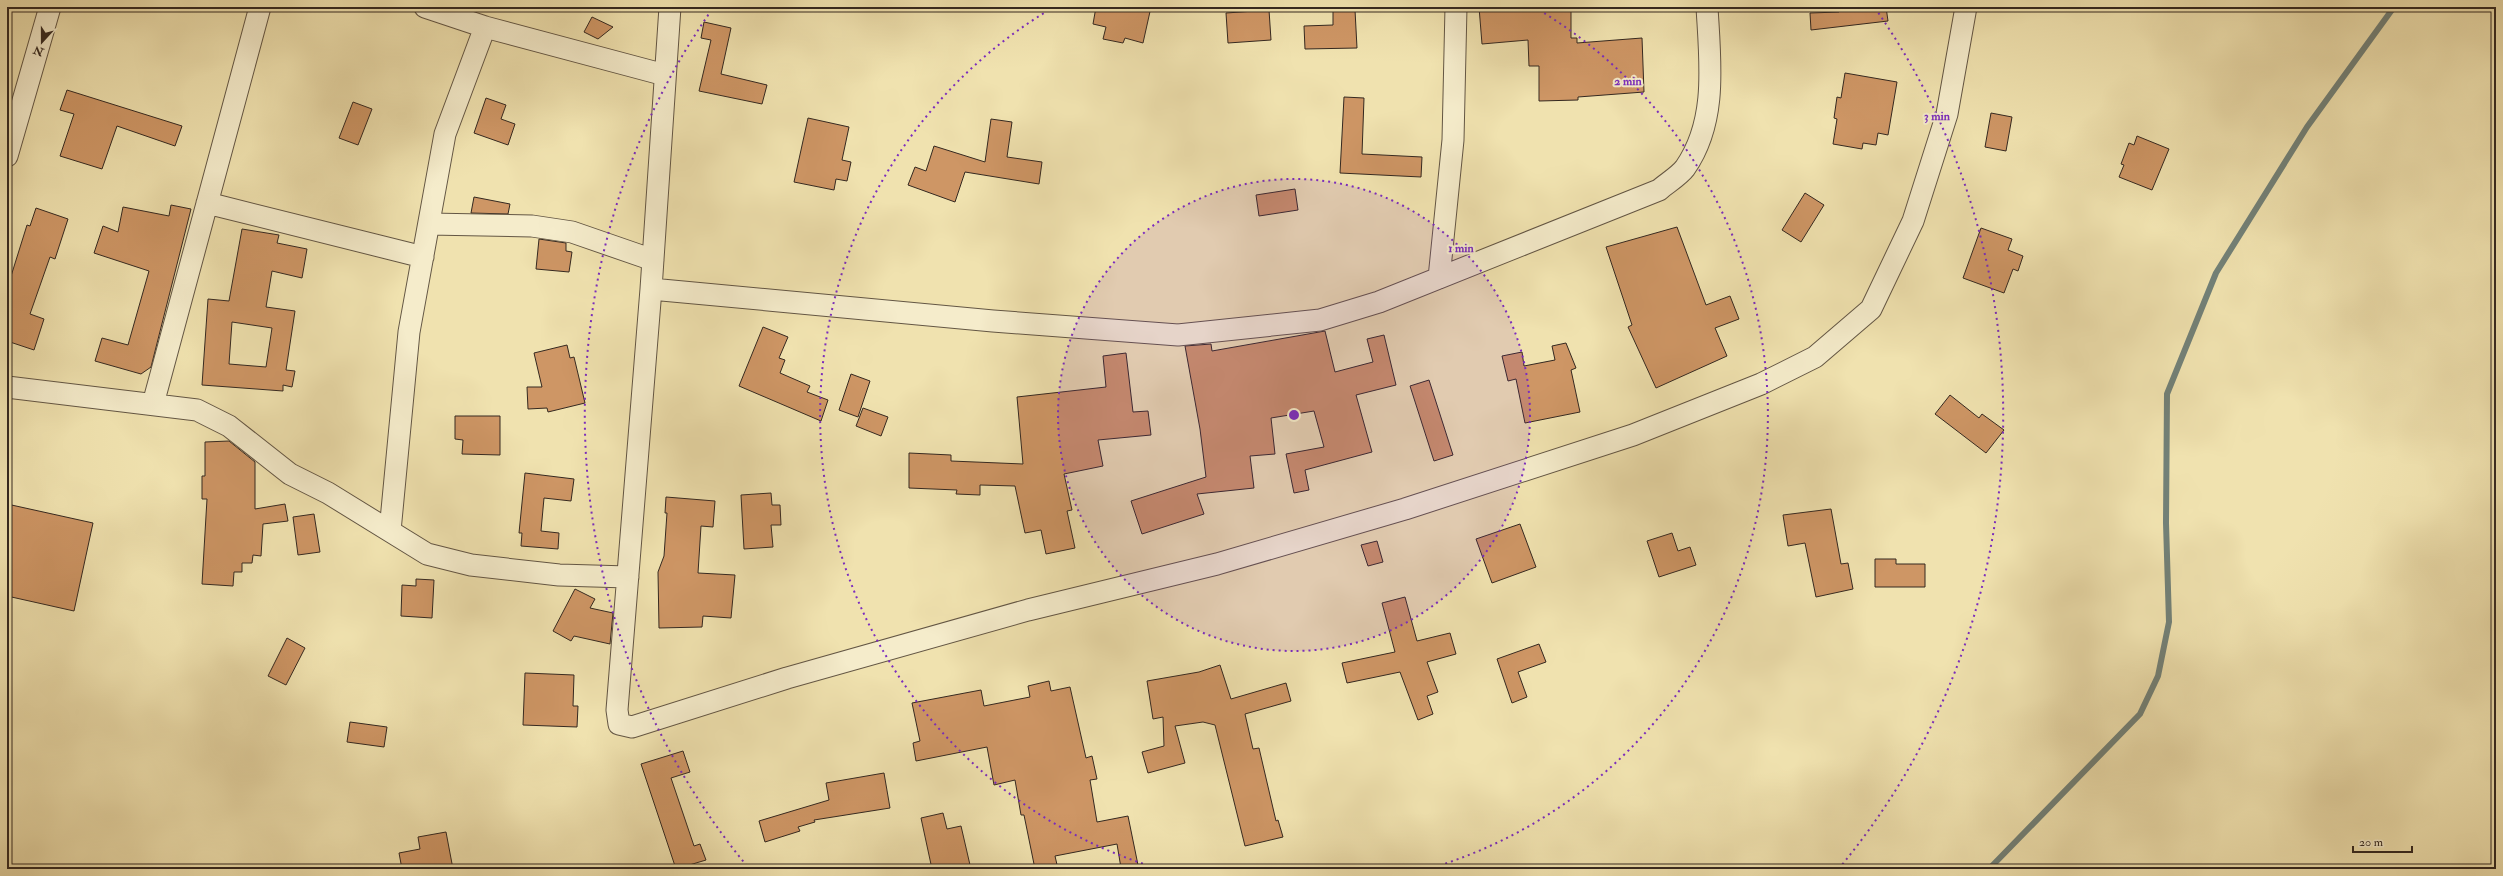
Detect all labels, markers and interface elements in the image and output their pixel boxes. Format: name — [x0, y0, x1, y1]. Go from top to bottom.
north arrow — [22, 22, 62, 62]
text: N — [31, 43, 46, 59]
text: 2 min — [1614, 74, 1642, 89]
text: 3 min — [1924, 109, 1951, 124]
text: 1 min — [1448, 241, 1475, 256]
centre of rings — [1287, 408, 1301, 422]
scale bar — [2353, 828, 2412, 854]
text: 20 m — [2359, 835, 2384, 850]

